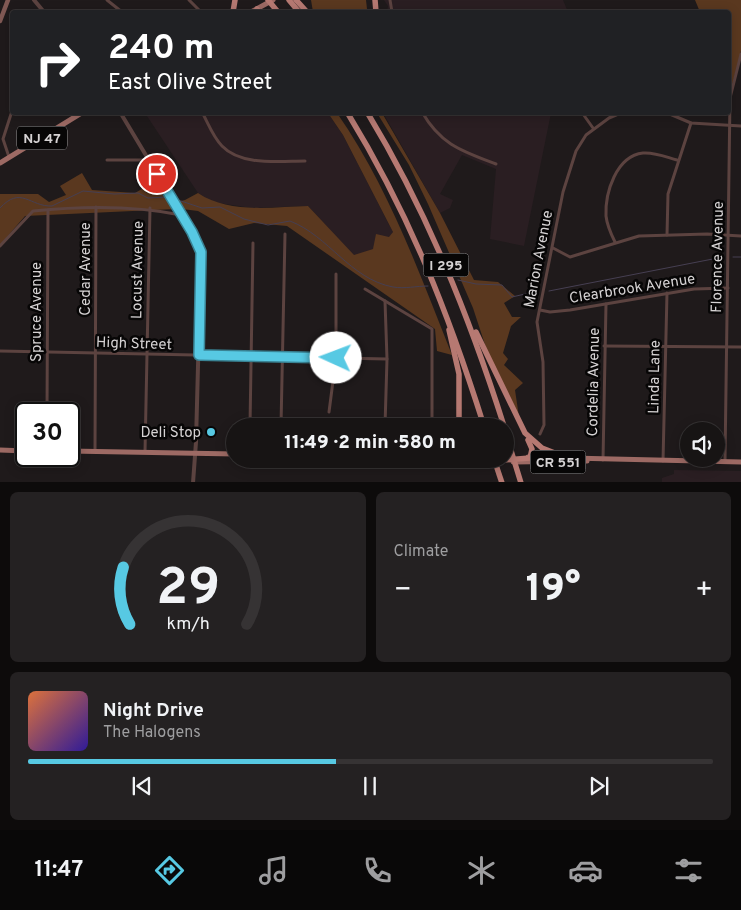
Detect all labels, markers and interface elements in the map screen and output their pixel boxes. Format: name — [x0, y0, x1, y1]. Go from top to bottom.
text: 240 m — [108, 27, 214, 71]
icon: right — [25, 30, 90, 95]
text: East Olive Street — [108, 70, 272, 97]
road number: NJ 47 — [17, 126, 67, 150]
pin — [136, 153, 178, 195]
icon: arrive — [143, 160, 171, 188]
street label: Florence Avenue — [708, 201, 729, 313]
street label: Marion Avenue — [521, 209, 558, 310]
street label: Locust Avenue — [128, 221, 149, 319]
street label: Cedar Avenue — [77, 222, 96, 316]
road number: I 295 — [424, 254, 468, 276]
street label: Spruce Avenue — [28, 262, 47, 362]
street label: Clearbrook Avenue — [568, 270, 697, 309]
street label: Cordelia Avenue — [584, 328, 605, 437]
position arrow — [309, 331, 361, 383]
street label: High Street — [96, 334, 172, 355]
street label: Linda Lane — [645, 340, 666, 414]
speed limit sign: 30 — [15, 402, 80, 467]
map controls — [680, 422, 725, 467]
button: sound — [680, 422, 725, 467]
place label: Deli Stop — [140, 424, 201, 443]
marker: Deli Stop — [205, 426, 217, 438]
text: 11:49 · 2 min · 580 m — [284, 431, 456, 455]
road number: CR 551 — [530, 451, 586, 474]
text: Climate — [394, 542, 448, 562]
text: 29 — [156, 557, 220, 623]
text: 19° — [526, 566, 581, 615]
text: − — [394, 573, 412, 609]
text: + — [695, 573, 713, 609]
text: km/h — [166, 613, 209, 636]
text: Night Drive — [103, 699, 204, 723]
text: The Halogens — [103, 723, 201, 743]
icon: previous — [128, 772, 156, 800]
icon: pause — [356, 772, 384, 800]
icon: next — [585, 772, 613, 800]
icon: directions — [152, 853, 187, 888]
icon: music — [256, 853, 291, 888]
icon: phone — [360, 853, 395, 888]
icon: climate — [464, 853, 499, 888]
icon: car — [568, 853, 603, 888]
icon: filters — [671, 853, 706, 888]
text: 11:47 — [34, 857, 83, 884]

